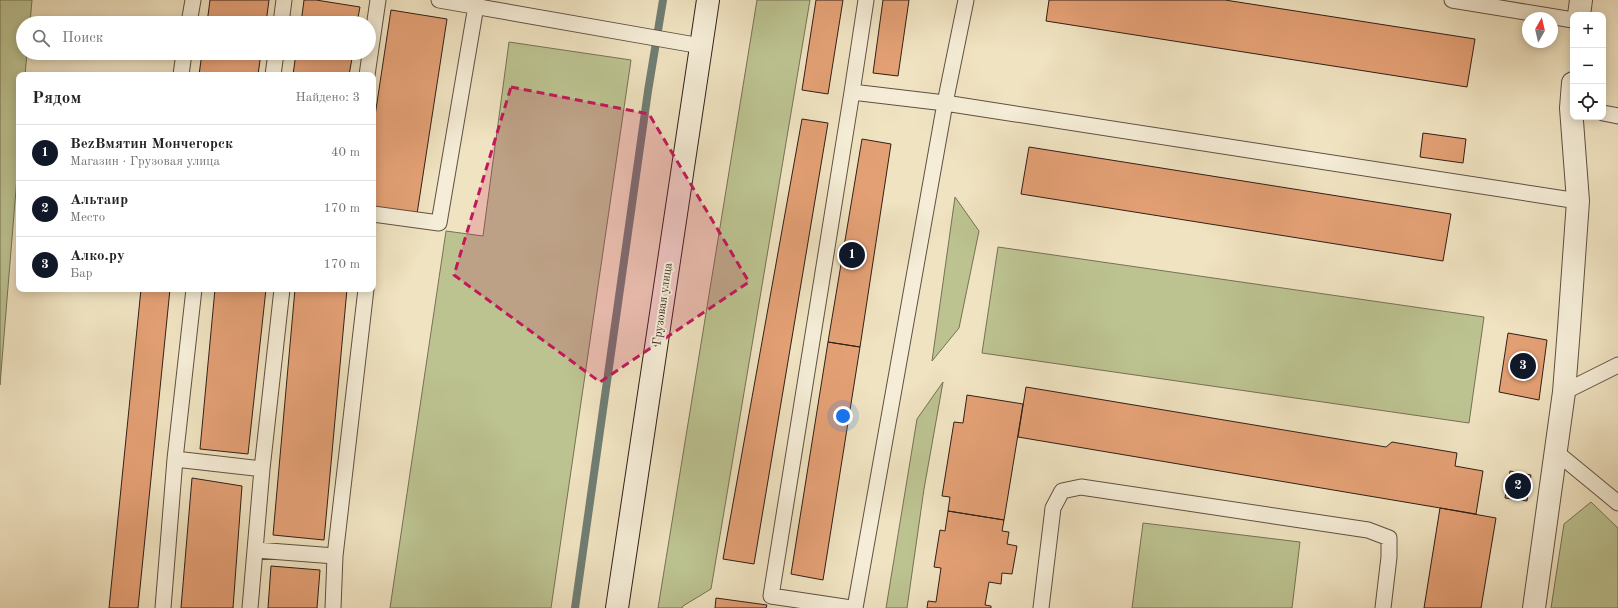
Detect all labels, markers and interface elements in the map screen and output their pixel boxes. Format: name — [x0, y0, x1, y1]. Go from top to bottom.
north arrow — [1522, 12, 1558, 48]
map controls — [1570, 12, 1606, 120]
button: + — [1570, 12, 1606, 48]
search box — [16, 16, 376, 60]
icon: search — [30, 27, 52, 49]
text: Поиск — [62, 31, 103, 46]
button: − — [1570, 48, 1606, 84]
button: locate — [1570, 84, 1606, 120]
text: Рядом — [32, 90, 81, 107]
text: Найдено: 3 — [296, 91, 360, 104]
text: BezВмятин Мончегорск — [70, 137, 233, 152]
text: 1 — [41, 146, 49, 159]
text: 40 m — [331, 146, 360, 159]
text: Магазин · Грузовая улица — [70, 155, 220, 168]
text: Альтаир — [70, 193, 128, 208]
text: 2 — [41, 202, 49, 215]
text: 170 m — [323, 202, 360, 215]
text: Место — [70, 211, 105, 224]
pin: 1 — [839, 240, 865, 270]
text: Алко.ру — [70, 249, 125, 264]
text: 3 — [41, 258, 49, 271]
text: 170 m — [323, 258, 360, 271]
street label: Грузовая улица — [651, 262, 675, 346]
text: Бар — [70, 267, 92, 280]
pin: 3 — [1510, 351, 1536, 381]
your location — [833, 406, 853, 426]
pin: 2 — [1505, 471, 1531, 501]

